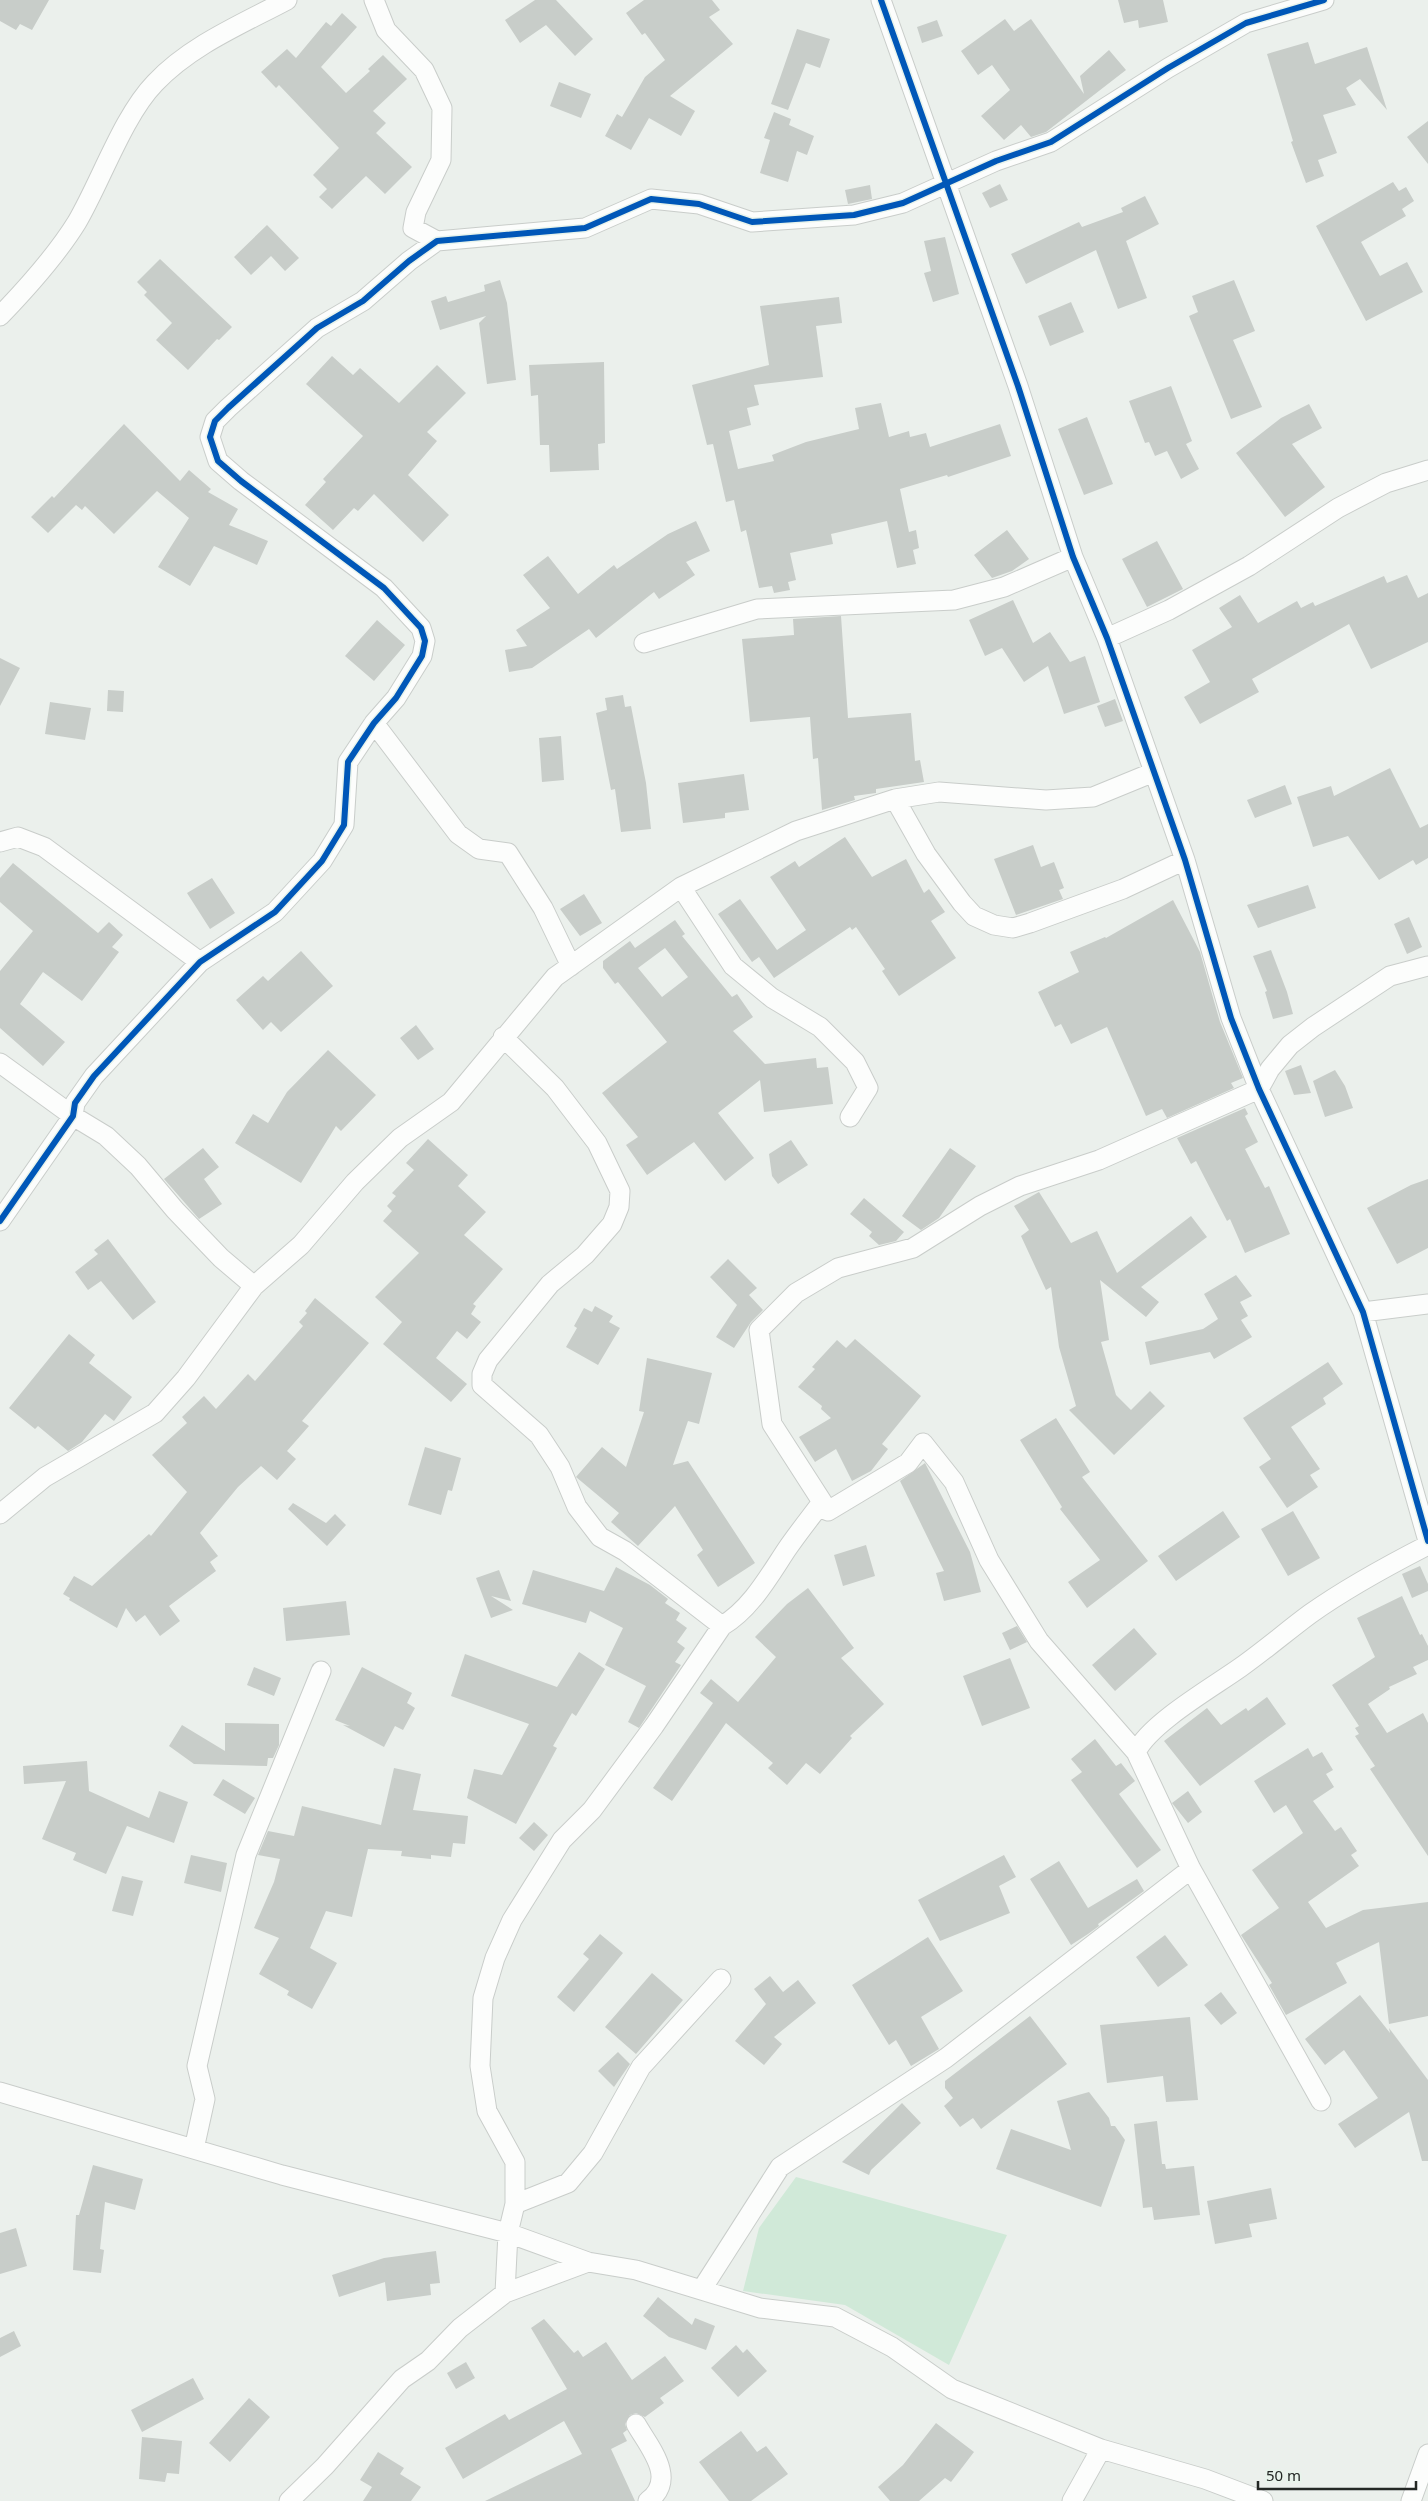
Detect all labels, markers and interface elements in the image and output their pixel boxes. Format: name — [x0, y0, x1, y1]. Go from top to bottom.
scale bar — [1258, 2458, 1416, 2490]
text: 50 m — [1266, 2465, 1301, 2485]

